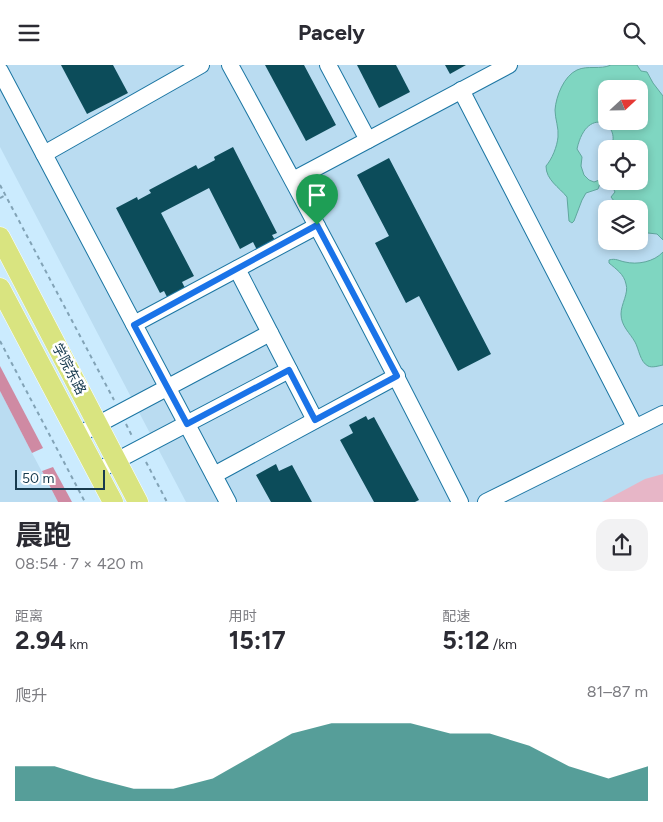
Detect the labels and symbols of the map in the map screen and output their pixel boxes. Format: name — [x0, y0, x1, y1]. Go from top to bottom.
north arrow — [598, 80, 648, 130]
pin — [296, 174, 338, 225]
street label: 学院东路 — [48, 340, 90, 398]
scale bar — [15, 467, 105, 490]

